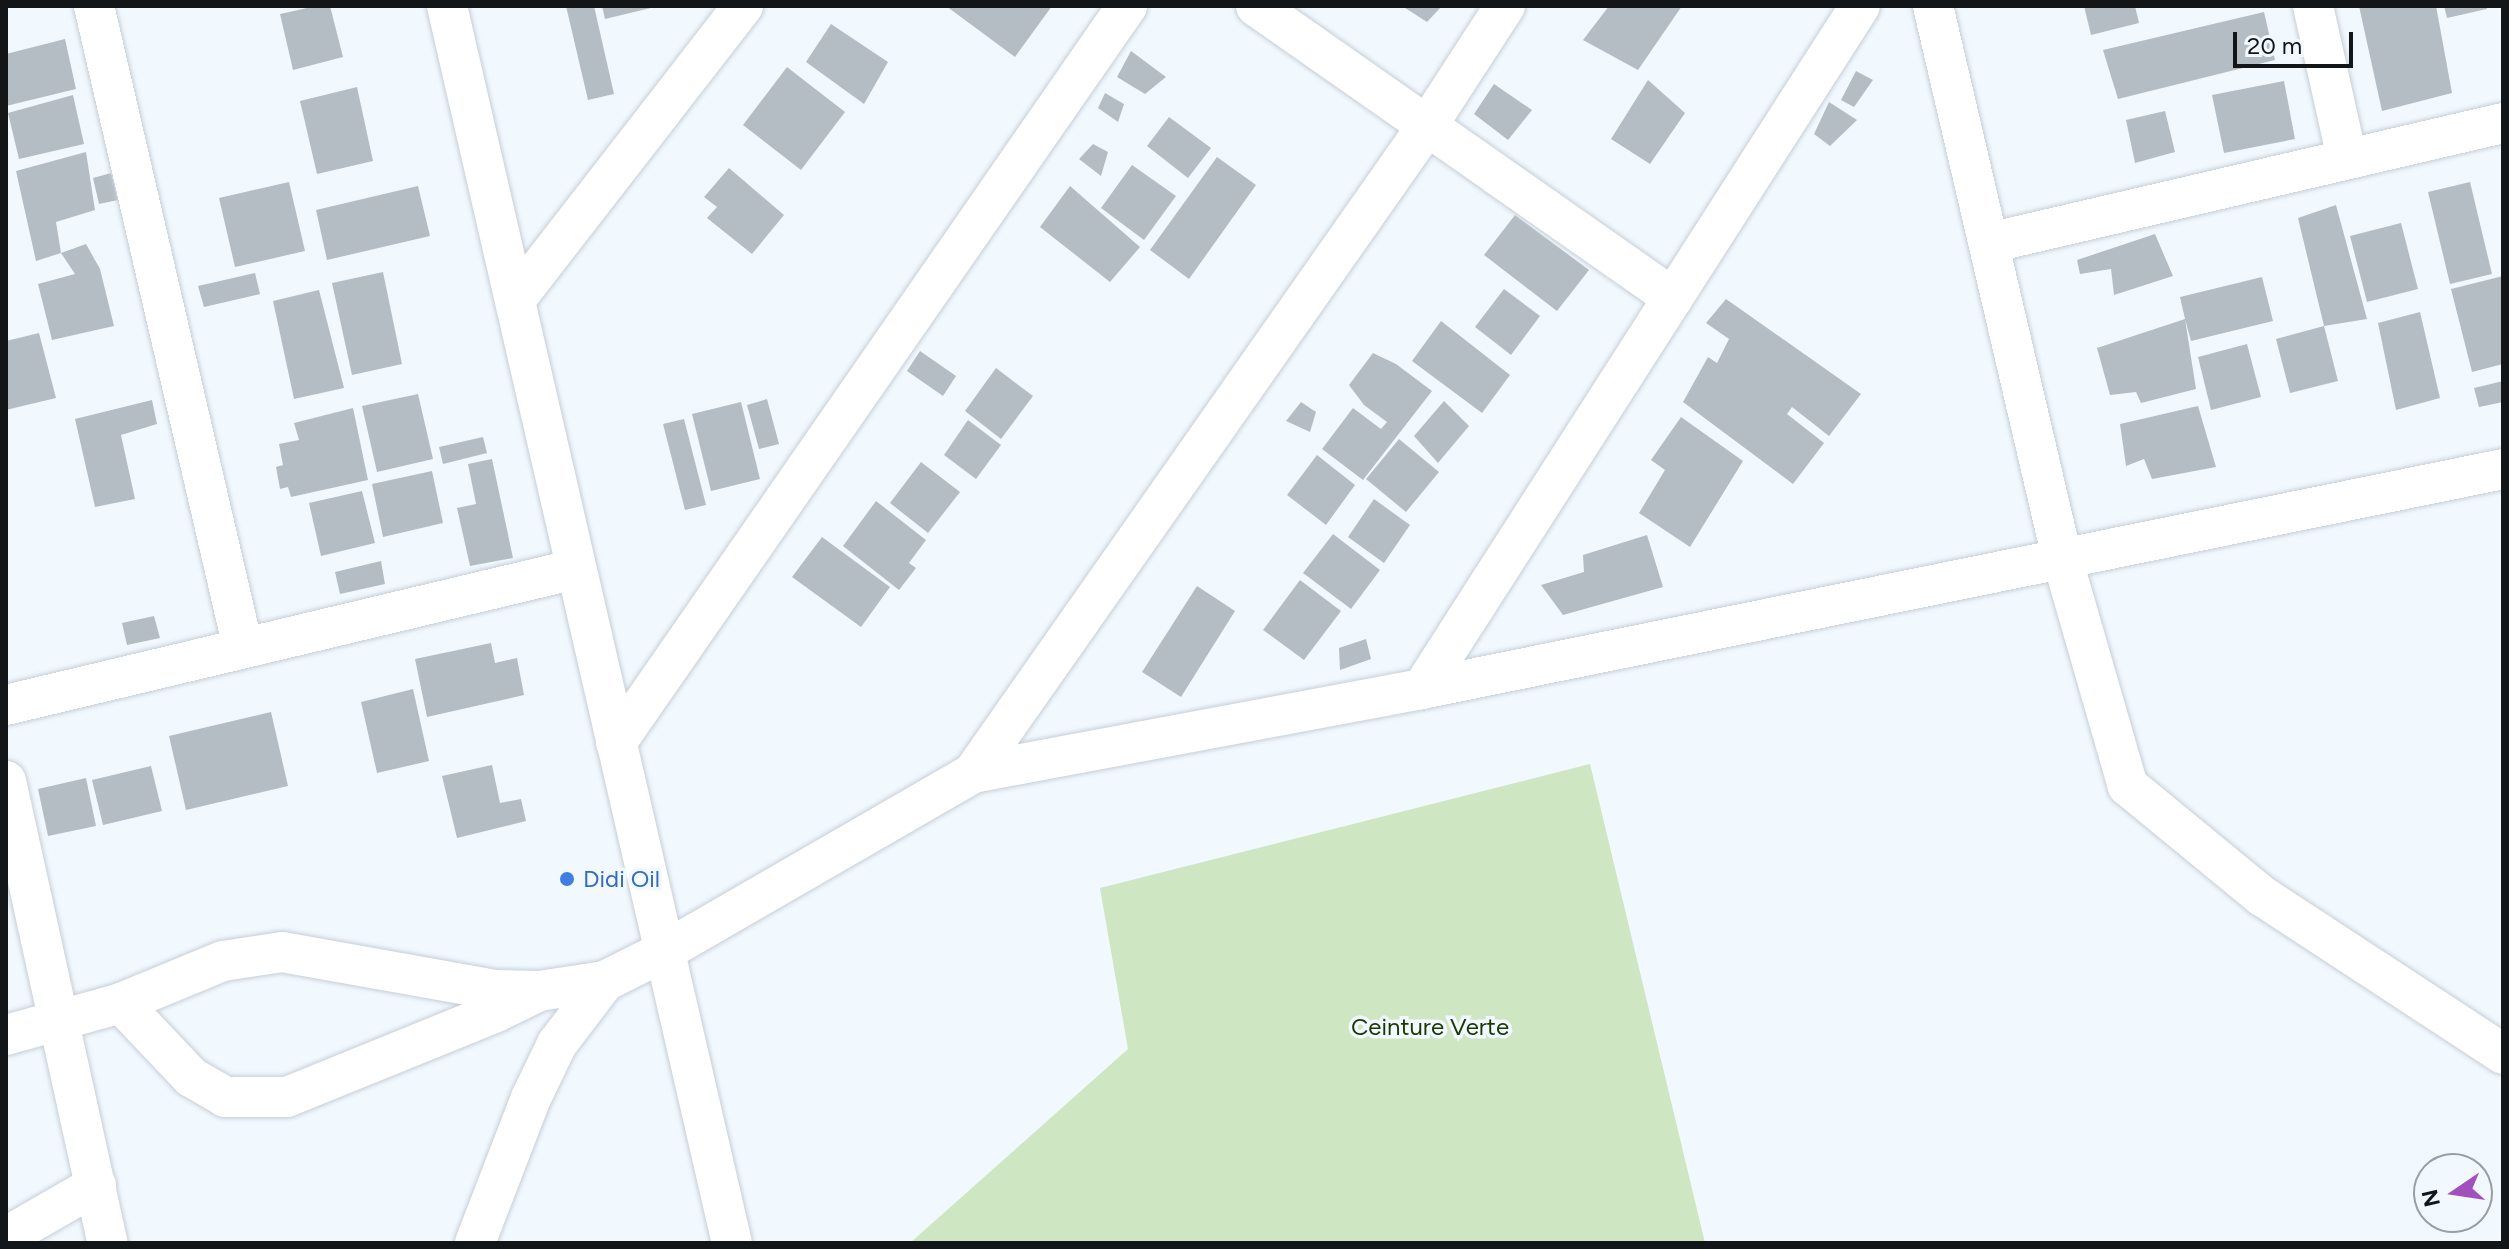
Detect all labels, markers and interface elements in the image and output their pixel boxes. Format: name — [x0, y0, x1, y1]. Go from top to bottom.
scale bar — [2237, 16, 2357, 66]
text: 20 m — [2247, 31, 2302, 60]
place label: Didi Oil — [583, 865, 660, 893]
marker: Didi Oil — [558, 870, 576, 888]
park label: Ceinture Verte — [1351, 1013, 1509, 1041]
north arrow — [2413, 1153, 2493, 1233]
text: N — [2416, 1187, 2446, 1209]

